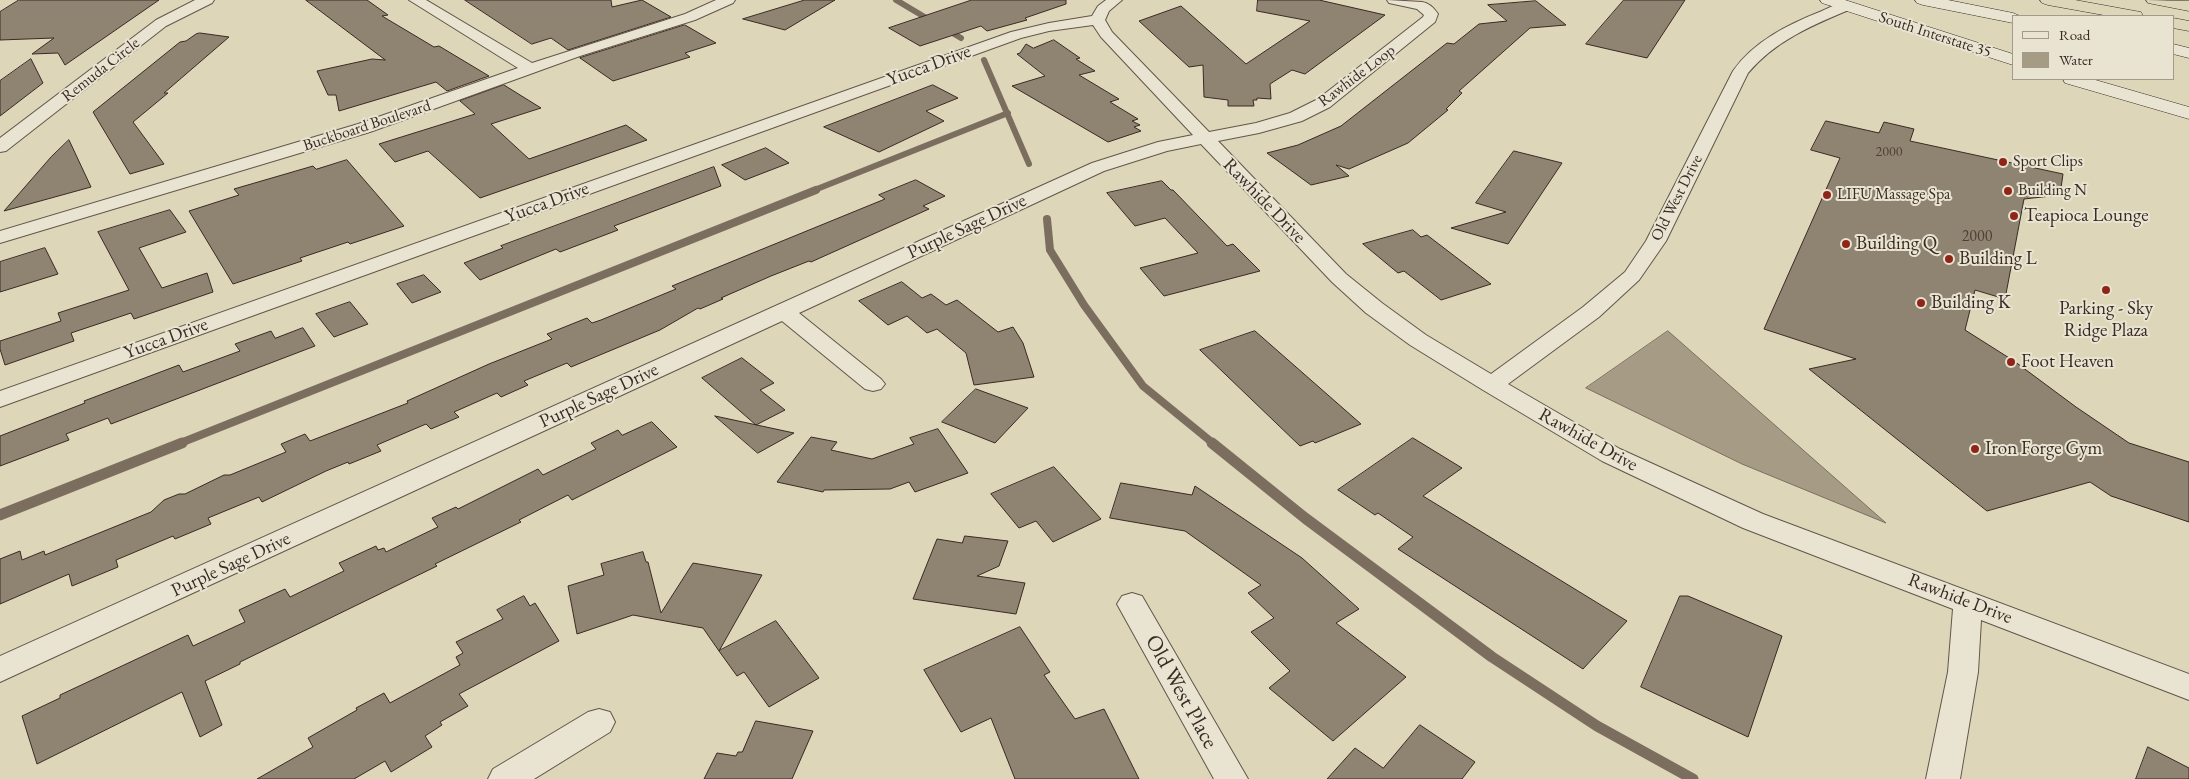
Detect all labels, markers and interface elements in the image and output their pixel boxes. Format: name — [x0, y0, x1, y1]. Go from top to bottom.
street label: South Interstate 35 — [1876, 8, 1994, 62]
legend — [2012, 15, 2174, 80]
text: Road — [2059, 25, 2090, 44]
street label: Remuda Circle — [58, 34, 144, 106]
street label: Yucca Drive — [884, 40, 974, 92]
street label: Rawhide Loop — [1315, 41, 1399, 111]
text: Water — [2059, 50, 2093, 69]
street label: Buckboard Boulevard — [301, 96, 433, 156]
house number: 2000 — [1876, 144, 1902, 160]
street label: Old West Drive — [1647, 152, 1707, 244]
place label: Sport Clips — [2013, 152, 2083, 172]
street label: Rawhide Drive — [1218, 154, 1310, 248]
marker: Sport Clips — [1997, 156, 2009, 168]
street label: Yucca Drive — [502, 177, 592, 229]
place label: Building N — [2018, 181, 2087, 201]
place label: LIFU Massage Spa — [1837, 185, 1950, 205]
marker: Building N — [2002, 185, 2014, 197]
street label: Purple Sage Drive — [904, 189, 1030, 265]
marker: LIFU Massage Spa — [1821, 189, 1833, 201]
place label: Teapioca Lounge — [2024, 205, 2149, 227]
marker: Teapioca Lounge — [2008, 210, 2020, 222]
house number: 2000 — [1962, 227, 1992, 247]
place label: Building Q — [1856, 233, 1937, 255]
marker: Building Q — [1840, 238, 1852, 250]
place label: Building L — [1959, 248, 2037, 270]
marker: Building L — [1943, 253, 1955, 265]
marker: Parking - Sky Ridge Plaza — [2100, 284, 2112, 296]
place label: Building K — [1931, 292, 2011, 314]
marker: Building K — [1915, 297, 1927, 309]
place label: Parking - Sky Ridge Plaza — [2059, 298, 2153, 342]
street label: Yucca Drive — [121, 313, 211, 365]
place label: Foot Heaven — [2021, 351, 2114, 373]
marker: Foot Heaven — [2005, 356, 2017, 368]
street label: Purple Sage Drive — [536, 358, 662, 434]
street label: Rawhide Drive — [1535, 403, 1641, 477]
place label: Iron Forge Gym — [1985, 438, 2102, 460]
marker: Iron Forge Gym — [1969, 443, 1981, 455]
street label: Purple Sage Drive — [168, 527, 294, 603]
street label: Rawhide Drive — [1905, 569, 2015, 629]
street label: Old West Place — [1139, 631, 1223, 753]

